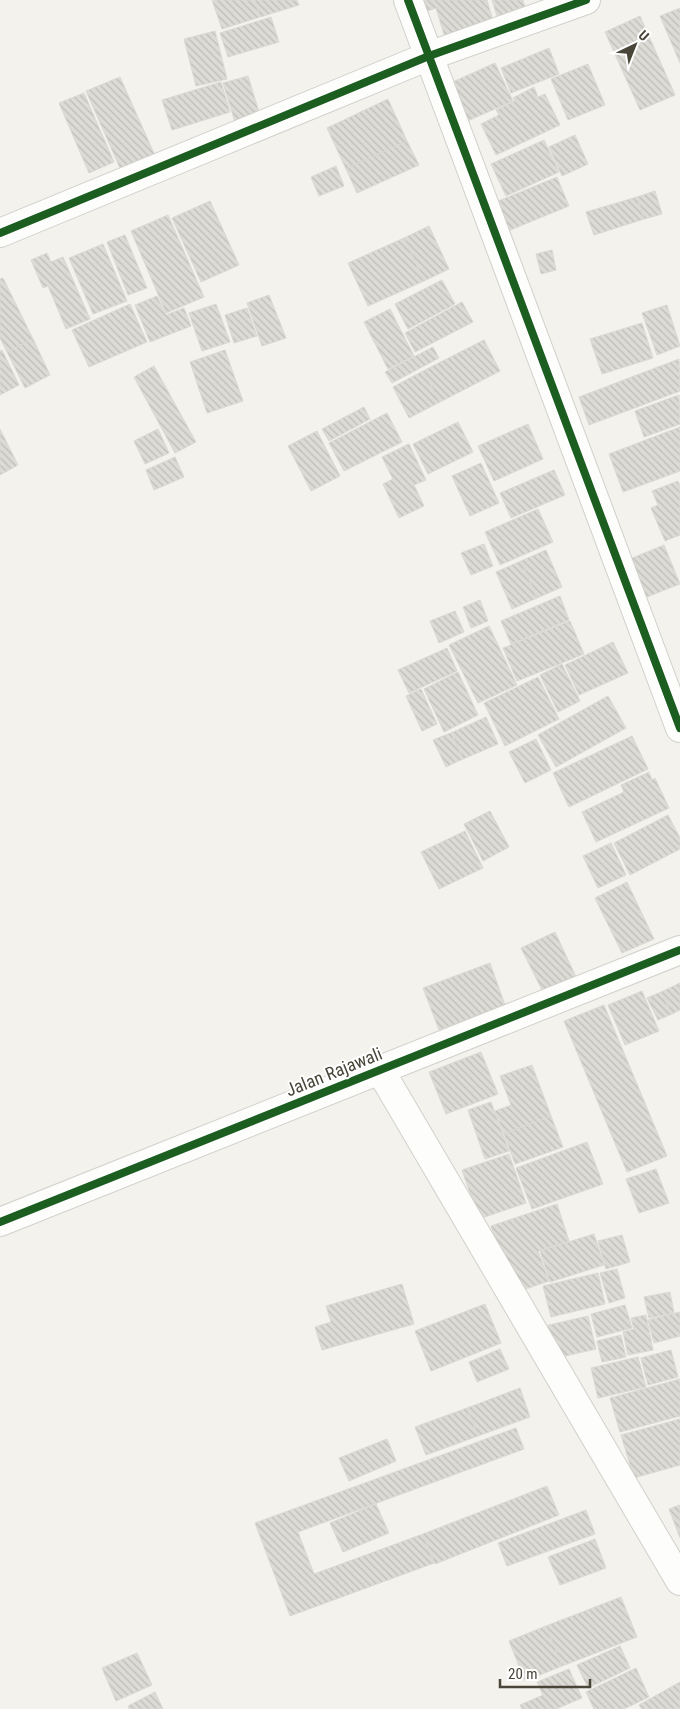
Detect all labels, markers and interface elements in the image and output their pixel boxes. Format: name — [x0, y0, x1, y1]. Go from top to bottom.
north arrow — [610, 20, 660, 70]
text: U — [635, 27, 652, 44]
street label: Jalan Rajawali — [282, 1043, 385, 1100]
scale bar — [500, 1656, 590, 1688]
text: 20 m — [508, 1665, 538, 1683]

